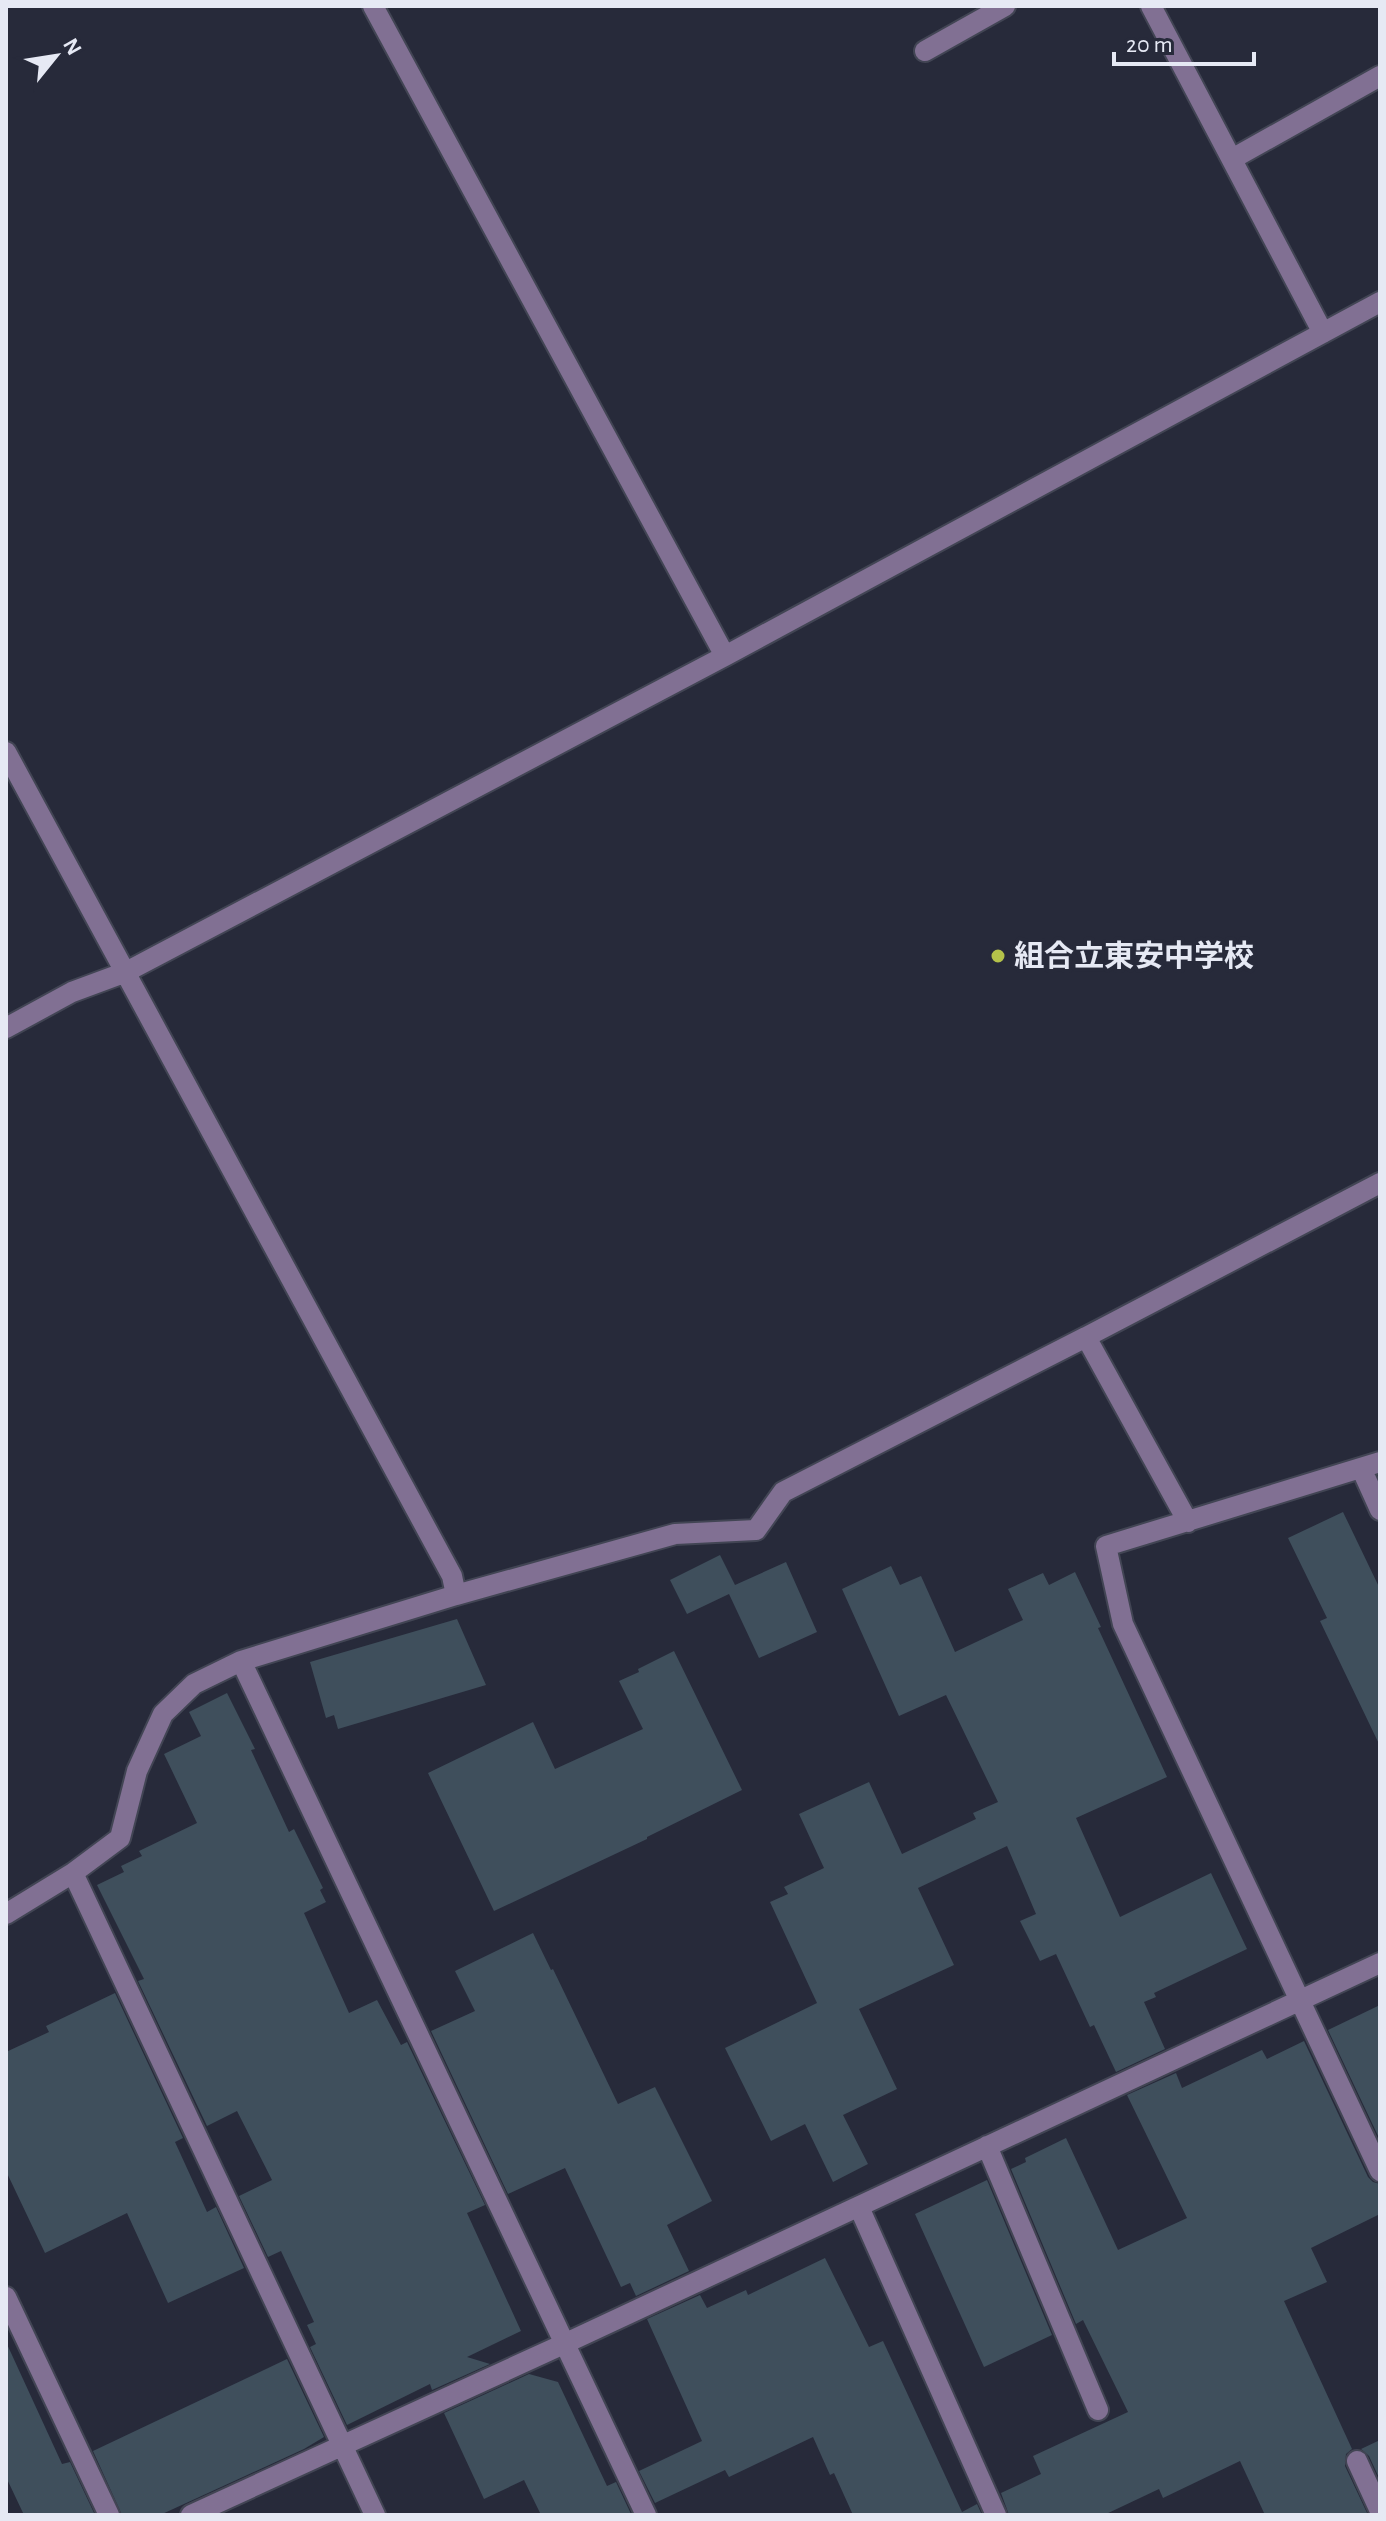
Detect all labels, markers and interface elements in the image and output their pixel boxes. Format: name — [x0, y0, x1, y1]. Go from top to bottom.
north arrow — [16, 16, 96, 96]
scale bar — [1114, 16, 1254, 66]
text: 20 m — [1126, 33, 1173, 57]
text: N — [59, 34, 86, 59]
place label: 組合立東安中学校 — [1014, 940, 1254, 972]
marker: 組合立東安中学校 — [989, 947, 1007, 965]

